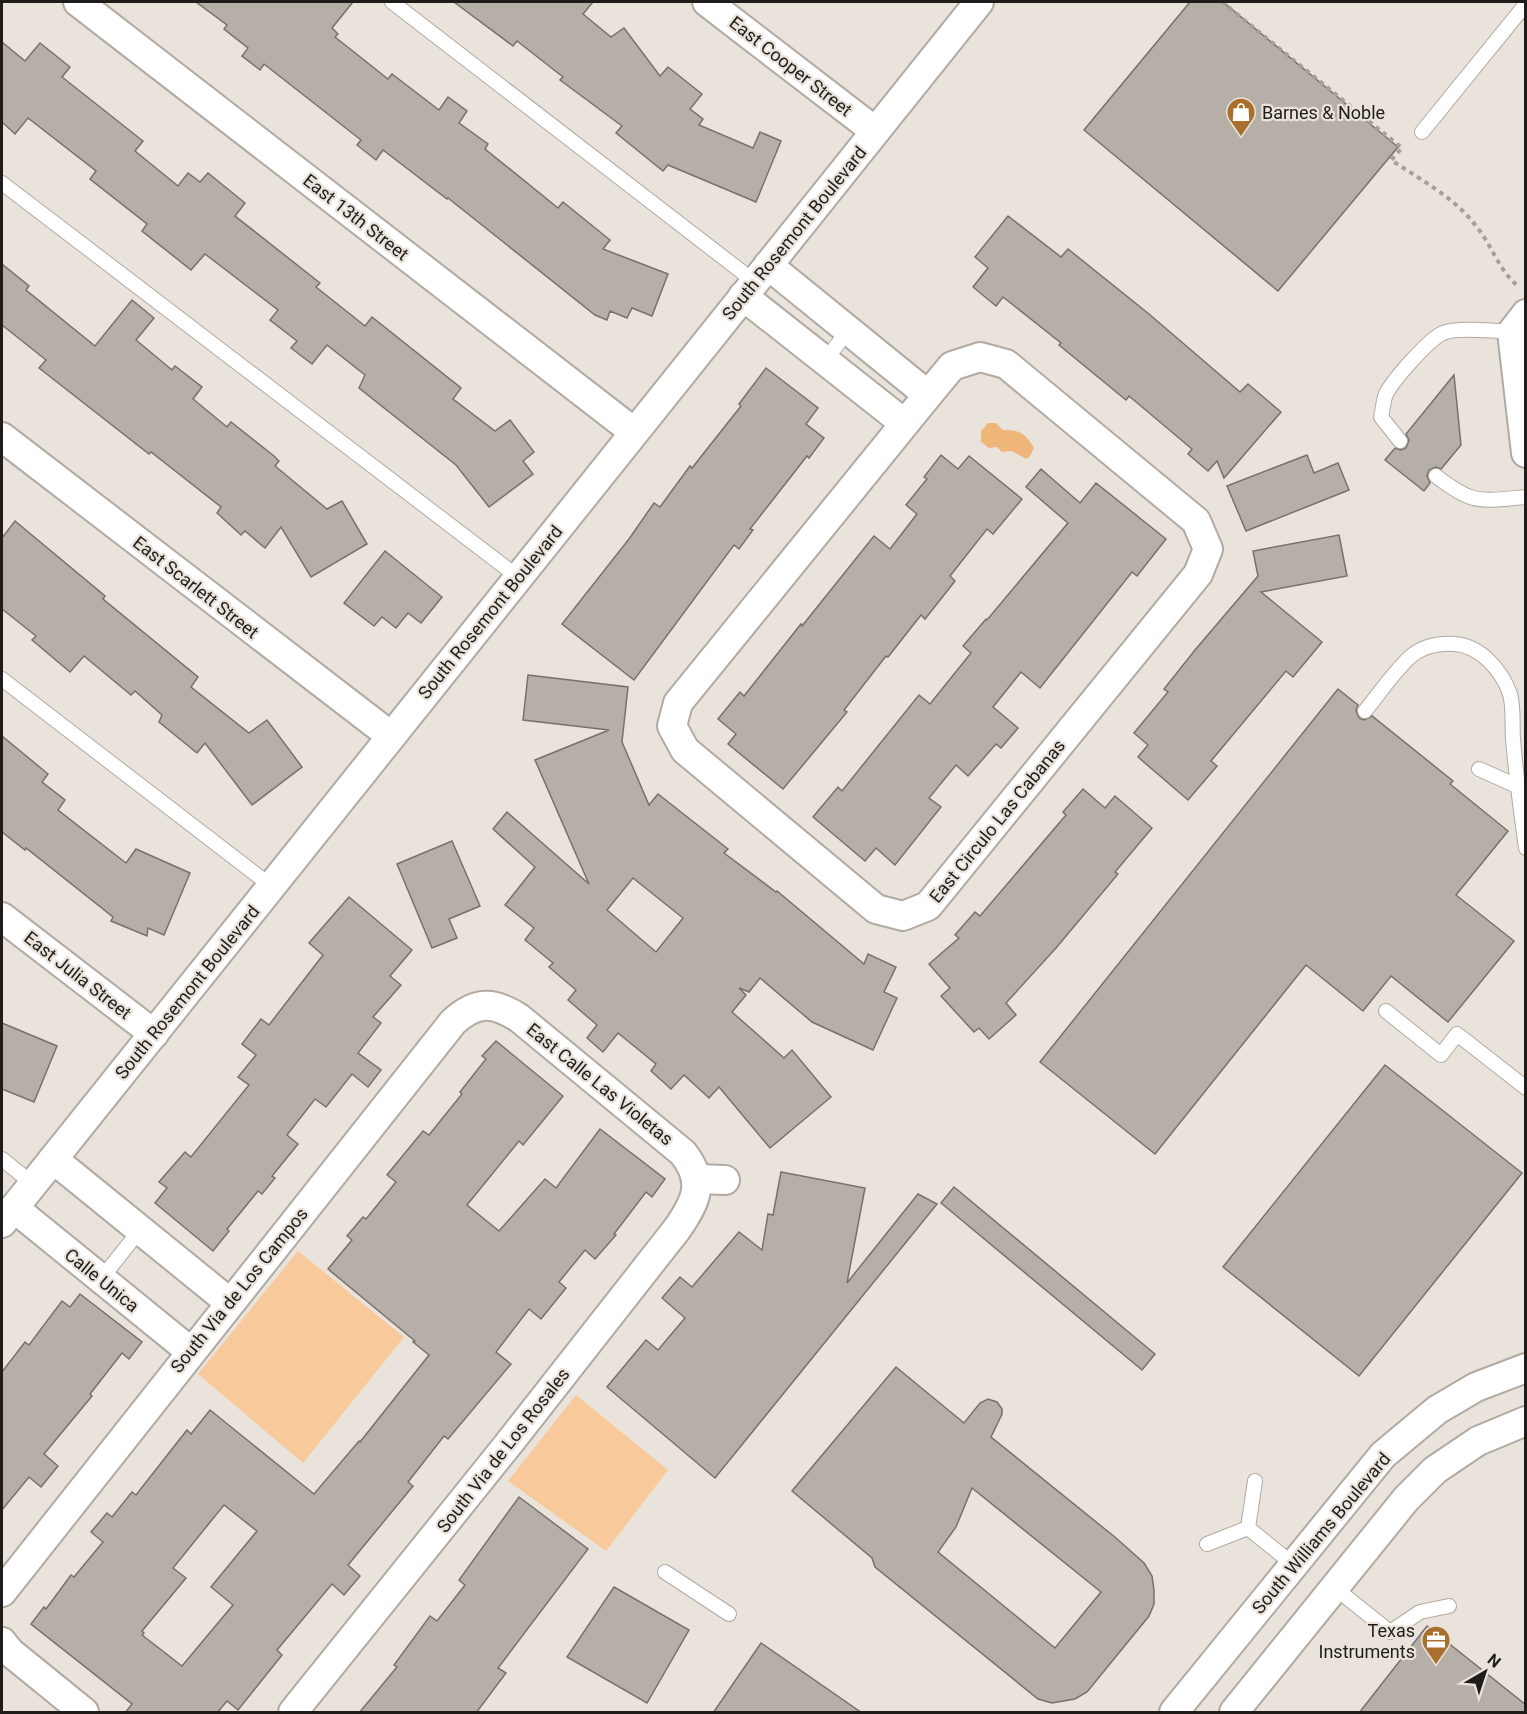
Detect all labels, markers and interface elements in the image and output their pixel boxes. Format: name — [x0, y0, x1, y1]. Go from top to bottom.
street label: East Cooper Street — [726, 12, 856, 120]
shop icon: Barnes & Noble — [1225, 96, 1257, 138]
place label: Barnes & Noble — [1262, 102, 1385, 123]
street label: South Rosemont Boulevard — [717, 142, 871, 324]
street label: East 13th Street — [299, 169, 413, 265]
street label: South Rosemont Boulevard — [413, 521, 567, 703]
street label: East Scarlett Street — [129, 532, 263, 643]
street label: East Circulo Las Cabanas — [925, 735, 1069, 907]
street label: South Rosemont Boulevard — [110, 901, 264, 1083]
street label: East Julia Street — [20, 927, 136, 1023]
street label: East Calle Las Violetas — [523, 1019, 677, 1149]
street label: South Via de Los Campos — [166, 1203, 312, 1377]
street label: Calle Unica — [61, 1244, 143, 1316]
street label: South Via de Los Rosales — [432, 1364, 574, 1536]
street label: South Williams Boulevard — [1248, 1448, 1394, 1618]
place label: Texas Instruments — [1319, 1620, 1415, 1662]
office icon: Texas Instruments — [1420, 1624, 1452, 1666]
north arrow — [1455, 1642, 1515, 1702]
text: N — [1484, 1650, 1504, 1672]

